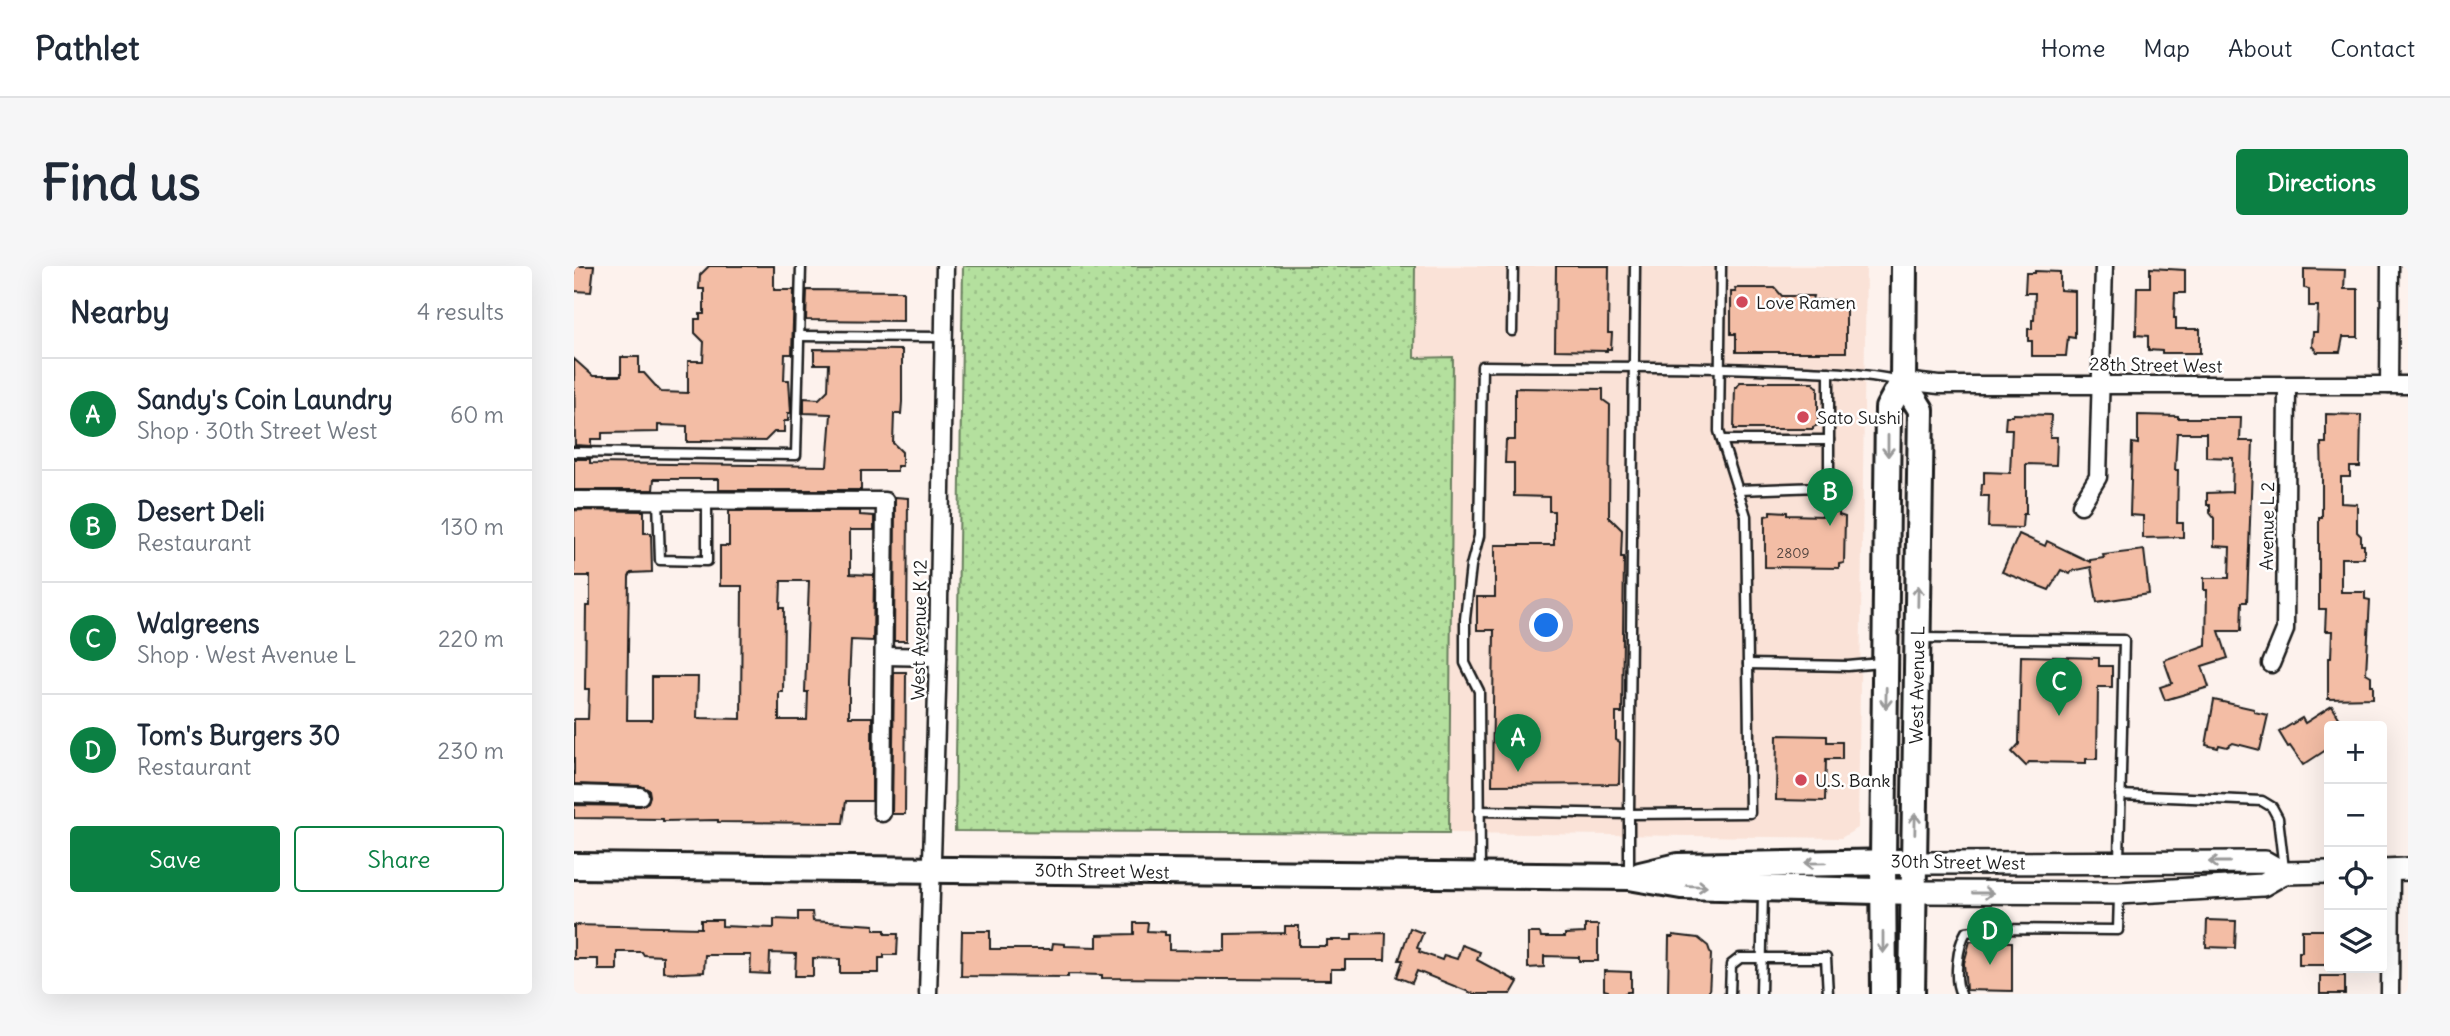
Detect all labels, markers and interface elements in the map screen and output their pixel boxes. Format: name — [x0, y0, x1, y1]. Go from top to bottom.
text: Pathlet — [35, 27, 139, 69]
text: Home — [2041, 33, 2105, 63]
text: Map — [2143, 33, 2190, 63]
text: About — [2228, 33, 2292, 63]
text: Contact — [2330, 33, 2415, 63]
button: Directions — [2236, 149, 2408, 215]
text: Find us — [42, 152, 200, 213]
place label: Love Ramen — [1756, 291, 1856, 314]
text: Nearby — [70, 293, 170, 331]
marker: Love Ramen — [1734, 294, 1750, 310]
text: 4 results — [417, 297, 504, 326]
street label: 28th Street West — [2089, 352, 2223, 378]
text: Sandy's Coin Laundry — [137, 383, 392, 416]
text: A — [86, 400, 100, 429]
text: 60 m — [450, 400, 504, 429]
place label: Sato Sushi — [1817, 406, 1901, 429]
marker: Sato Sushi — [1795, 409, 1811, 425]
text: Shop · 30th Street West — [137, 416, 377, 445]
one-way arrow — [1881, 434, 1895, 457]
pin: B — [1807, 468, 1853, 526]
street label: Avenue L 2 — [2255, 481, 2279, 570]
text: Desert Deli — [137, 495, 265, 528]
text: B — [85, 512, 101, 541]
text: 130 m — [441, 512, 504, 541]
text: Restaurant — [137, 528, 251, 557]
house number: 2809 — [1777, 544, 1810, 562]
street label: West Avenue K 12 — [906, 559, 932, 701]
one-way arrow — [1911, 585, 1925, 608]
text: Walgreens — [137, 607, 260, 640]
your location — [1529, 608, 1563, 642]
text: C — [85, 624, 101, 653]
text: 220 m — [438, 624, 504, 653]
street label: West Avenue L — [1904, 625, 1930, 744]
text: Shop · West Avenue L — [137, 640, 356, 669]
pin: C — [2036, 658, 2082, 716]
one-way arrow — [1879, 686, 1893, 709]
pin: A — [1495, 714, 1541, 772]
text: Tom's Burgers 30 — [137, 719, 340, 752]
map controls — [2324, 721, 2387, 973]
button: + — [2324, 721, 2387, 784]
text: D — [85, 736, 101, 765]
text: 230 m — [438, 736, 504, 765]
text: Restaurant — [137, 752, 251, 781]
place label: U.S. Bank — [1815, 769, 1891, 792]
marker: U.S. Bank — [1793, 772, 1809, 788]
button: − — [2324, 784, 2387, 847]
one-way arrow — [1908, 813, 1922, 836]
button: Save — [70, 826, 280, 892]
button: Share — [294, 826, 504, 892]
button: locate — [2324, 847, 2387, 910]
street label: 30th Street West — [1890, 849, 2026, 875]
one-way arrow — [2208, 855, 2231, 869]
one-way arrow — [1804, 856, 1827, 870]
street label: 30th Street West — [1034, 858, 1170, 884]
one-way arrow — [1685, 880, 1708, 893]
one-way arrow — [1971, 886, 1994, 899]
pin: D — [1967, 907, 2013, 965]
button: layers — [2324, 910, 2387, 973]
one-way arrow — [1876, 931, 1890, 954]

